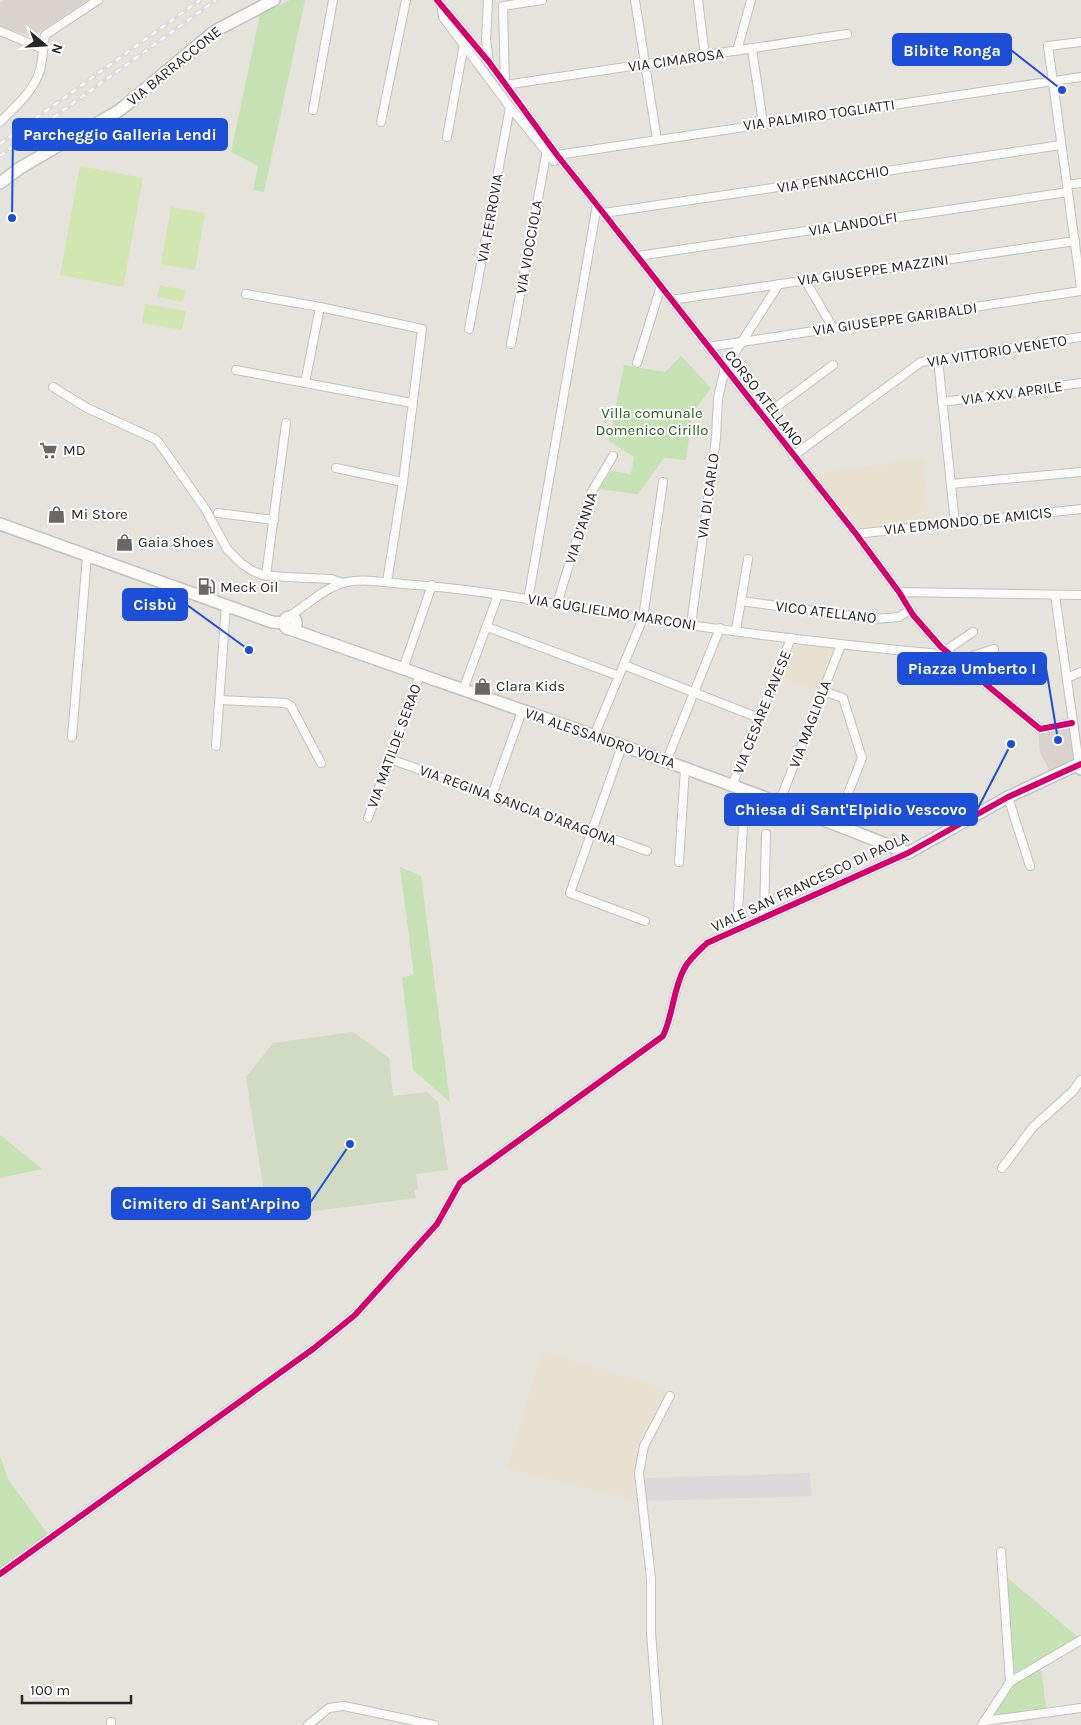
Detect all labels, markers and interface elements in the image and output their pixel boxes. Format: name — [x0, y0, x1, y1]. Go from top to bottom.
north arrow — [20, 20, 70, 70]
street label: VIA BARRACCONE — [123, 22, 225, 110]
callout: Bibite Ronga — [893, 34, 1011, 65]
text: N — [47, 41, 67, 56]
text: Bibite Ronga — [903, 41, 1001, 60]
street label: VIA CIMAROSA — [627, 44, 725, 76]
street label: VIA PALMIRO TOGLIATTI — [742, 95, 896, 135]
callout: Parcheggio Galleria Lendi — [13, 119, 227, 150]
text: Parcheggio Galleria Lendi — [23, 125, 217, 144]
street label: VIA PENNACCHIO — [776, 161, 890, 197]
street label: VIA FERROVIA — [473, 172, 507, 264]
street label: VIA VIOCCIOLA — [512, 198, 546, 295]
street label: VIA LANDOLFI — [807, 208, 899, 240]
street label: VIA GIUSEPPE MAZZINI — [796, 250, 950, 290]
street label: VIA GIUSEPPE GARIBALDI — [812, 299, 978, 339]
street label: VIA VITTORIO VENETO — [926, 331, 1068, 371]
street label: CORSO ATELLANO — [721, 346, 807, 450]
street label: VIA XXV APRILE — [960, 377, 1064, 409]
park label: Villa comunale Domenico Cirillo — [595, 404, 709, 439]
supermarket icon: MD — [39, 440, 59, 460]
place label: MD — [63, 441, 86, 459]
street label: VIA DI CARLO — [693, 452, 723, 540]
street label: VIA D'ANNA — [561, 489, 601, 566]
street label: VIA EDMONDO DE AMICIS — [883, 503, 1053, 539]
shop icon: Mi Store — [47, 504, 67, 524]
place label: Mi Store — [71, 505, 128, 523]
shop icon: Gaia Shoes — [114, 532, 134, 552]
place label: Gaia Shoes — [138, 533, 214, 551]
fuel station icon: Meck Oil — [196, 577, 216, 597]
place label: Meck Oil — [220, 578, 279, 596]
callout: Cisbù — [123, 589, 187, 620]
street label: VIA GUGLIELMO MARCONI — [526, 590, 698, 634]
text: Cisbù — [133, 595, 177, 614]
street label: VICO ATELLANO — [774, 597, 878, 627]
street label: VIA CESARE PAVESE — [729, 648, 795, 776]
callout: Piazza Umberto I — [898, 653, 1046, 684]
text: Piazza Umberto I — [908, 659, 1036, 678]
shop icon: Clara Kids — [472, 676, 492, 696]
place label: Clara Kids — [496, 677, 565, 695]
street label: VIA MAGLIOLA — [785, 677, 835, 770]
street label: VIA MATILDE SERAO — [363, 681, 425, 811]
street label: VIA ALESSANDRO VOLTA — [522, 704, 678, 772]
street label: VIA REGINA SANCIA D'ARAGONA — [417, 761, 620, 849]
callout: Chiesa di Sant'Elpidio Vescovo — [725, 794, 977, 825]
text: Chiesa di Sant'Elpidio Vescovo — [735, 800, 967, 819]
street label: VIALE SAN FRANCESCO DI PAOLA — [708, 828, 912, 936]
callout: Cimitero di Sant'Arpino — [112, 1188, 310, 1219]
text: Cimitero di Sant'Arpino — [122, 1194, 300, 1213]
scale bar — [22, 1672, 131, 1704]
text: 100 m — [30, 1681, 70, 1699]

